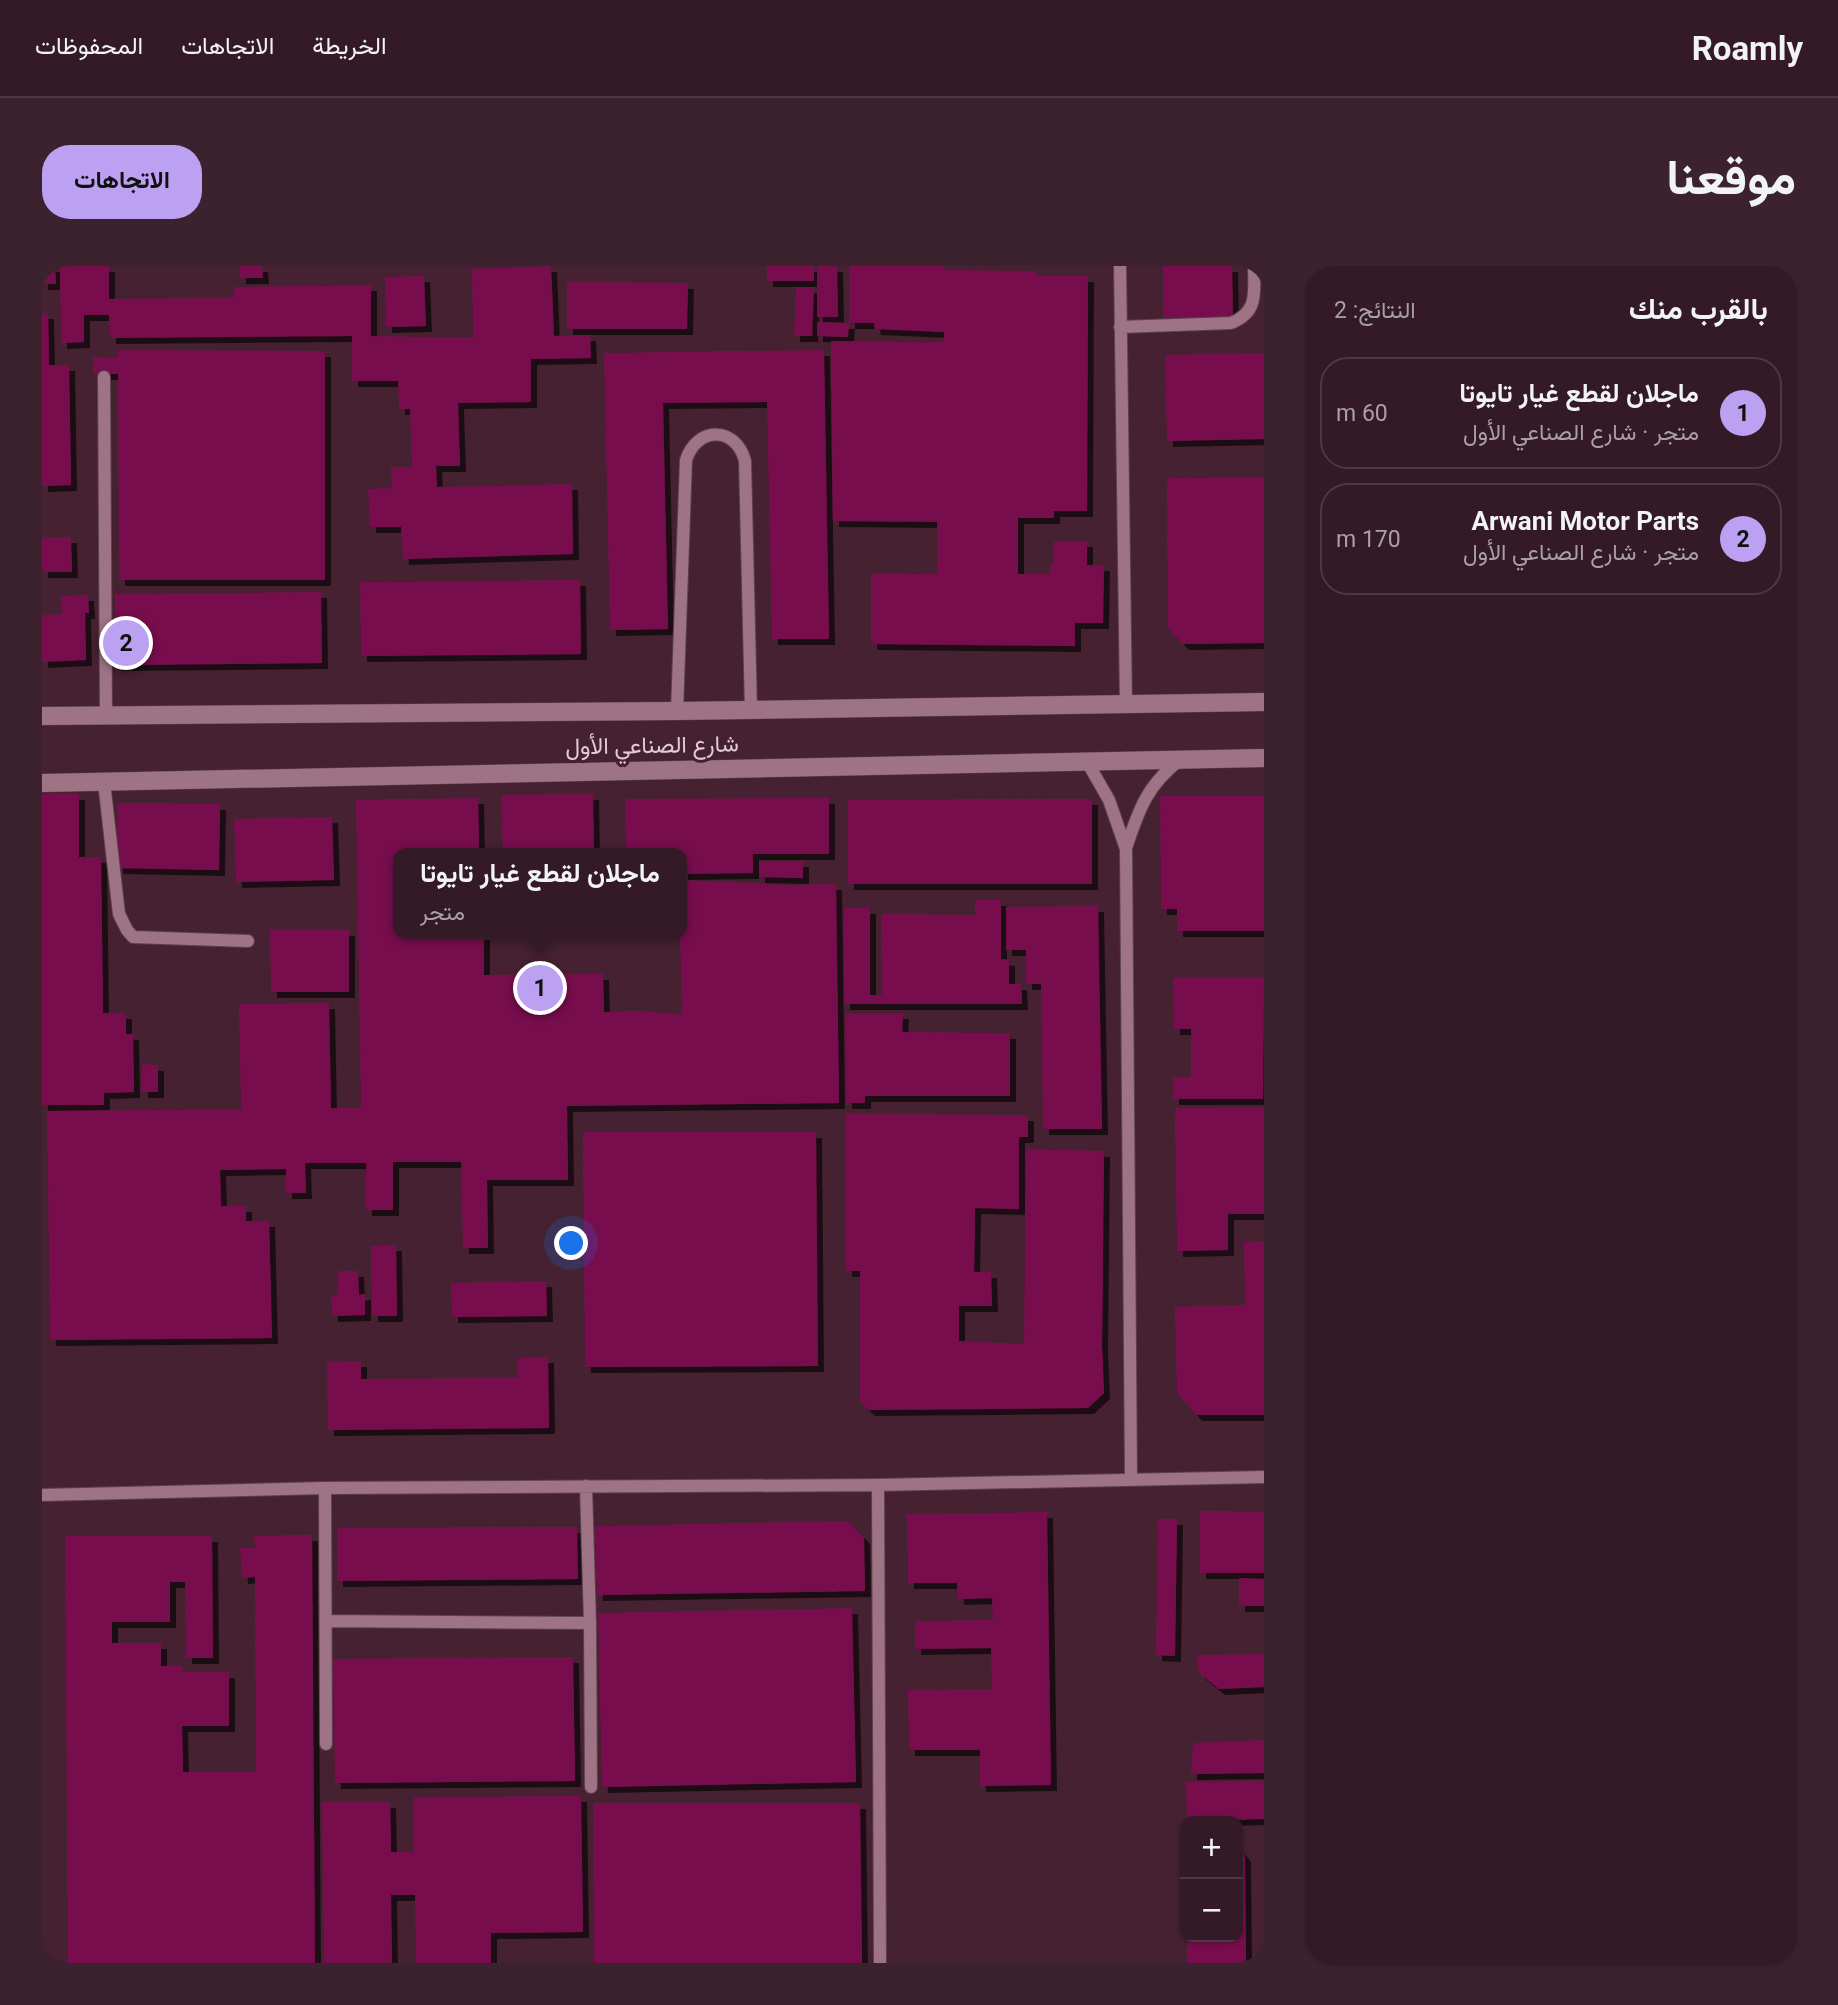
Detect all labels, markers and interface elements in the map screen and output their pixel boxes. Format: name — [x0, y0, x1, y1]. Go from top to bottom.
text: Roamly — [1692, 29, 1803, 68]
text: المحفوظات — [35, 32, 143, 60]
text: الاتجاهات — [181, 32, 274, 60]
text: الخريطة — [312, 32, 387, 60]
button: الاتجاهات — [42, 145, 202, 219]
text: موقعنا — [1666, 149, 1796, 206]
text: بالقرب منك — [1629, 291, 1768, 326]
text: النتائج: 2 — [1334, 297, 1416, 324]
text: ماجلان لقطع غيار تايوتا — [1459, 378, 1699, 408]
text: 60 m — [1336, 400, 1388, 427]
text: 1 — [1736, 400, 1750, 427]
text: متجر · شارع الصناعي الأول — [1463, 419, 1699, 446]
text: Arwani Motor Parts — [1471, 506, 1699, 536]
text: 170 m — [1336, 526, 1401, 553]
text: 2 — [1736, 526, 1750, 553]
text: متجر · شارع الصناعي الأول — [1463, 539, 1699, 566]
pin: 2 — [103, 617, 149, 669]
street label: شارع الصناعي الأول — [565, 730, 739, 766]
popup — [393, 848, 687, 939]
text: ماجلان لقطع غيار تايوتا — [420, 858, 660, 888]
text: متجر — [420, 899, 465, 926]
pin: 1 — [517, 962, 563, 1014]
your location — [554, 1226, 588, 1260]
map controls — [1180, 1816, 1243, 1942]
button: + — [1180, 1816, 1243, 1879]
button: − — [1180, 1879, 1243, 1942]

